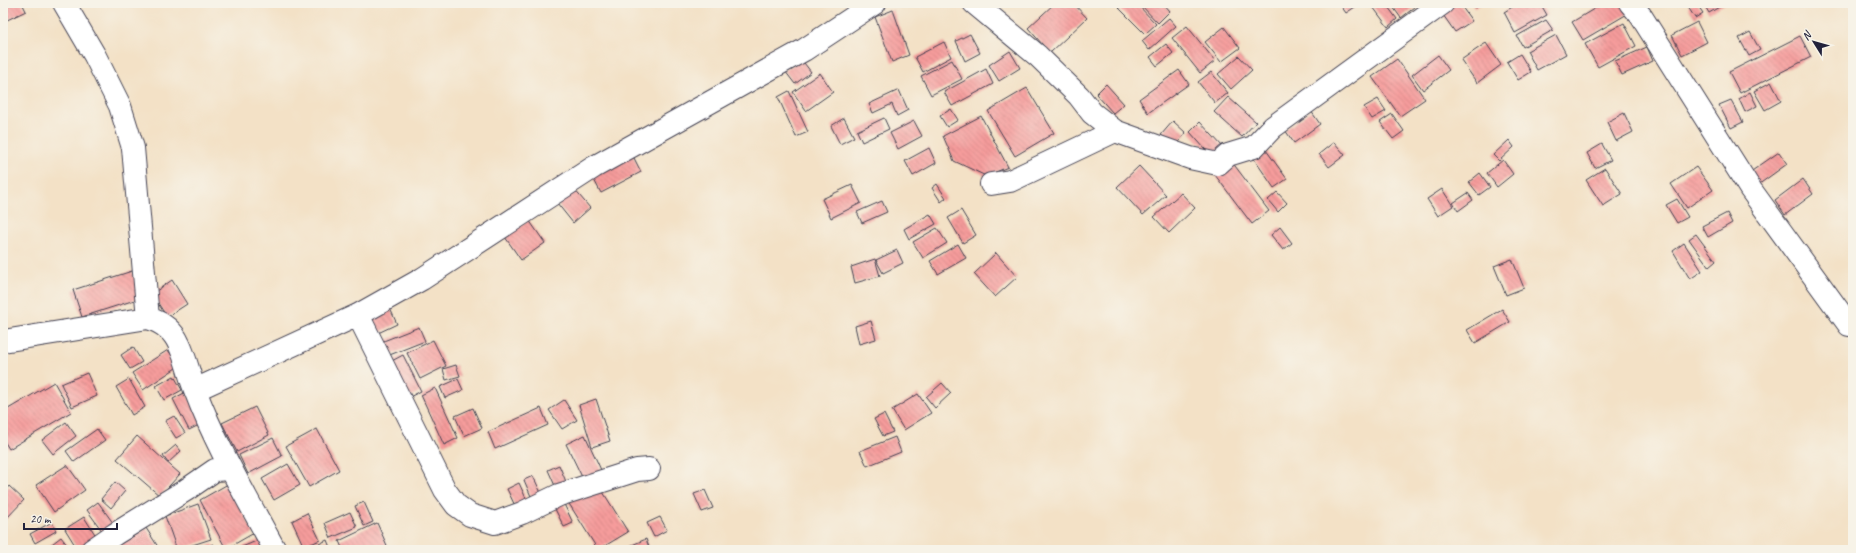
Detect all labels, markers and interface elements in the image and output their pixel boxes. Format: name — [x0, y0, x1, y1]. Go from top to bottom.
north arrow — [1794, 22, 1834, 62]
text: N — [1798, 27, 1815, 43]
scale bar — [24, 505, 117, 531]
text: 20 m — [30, 511, 52, 527]

